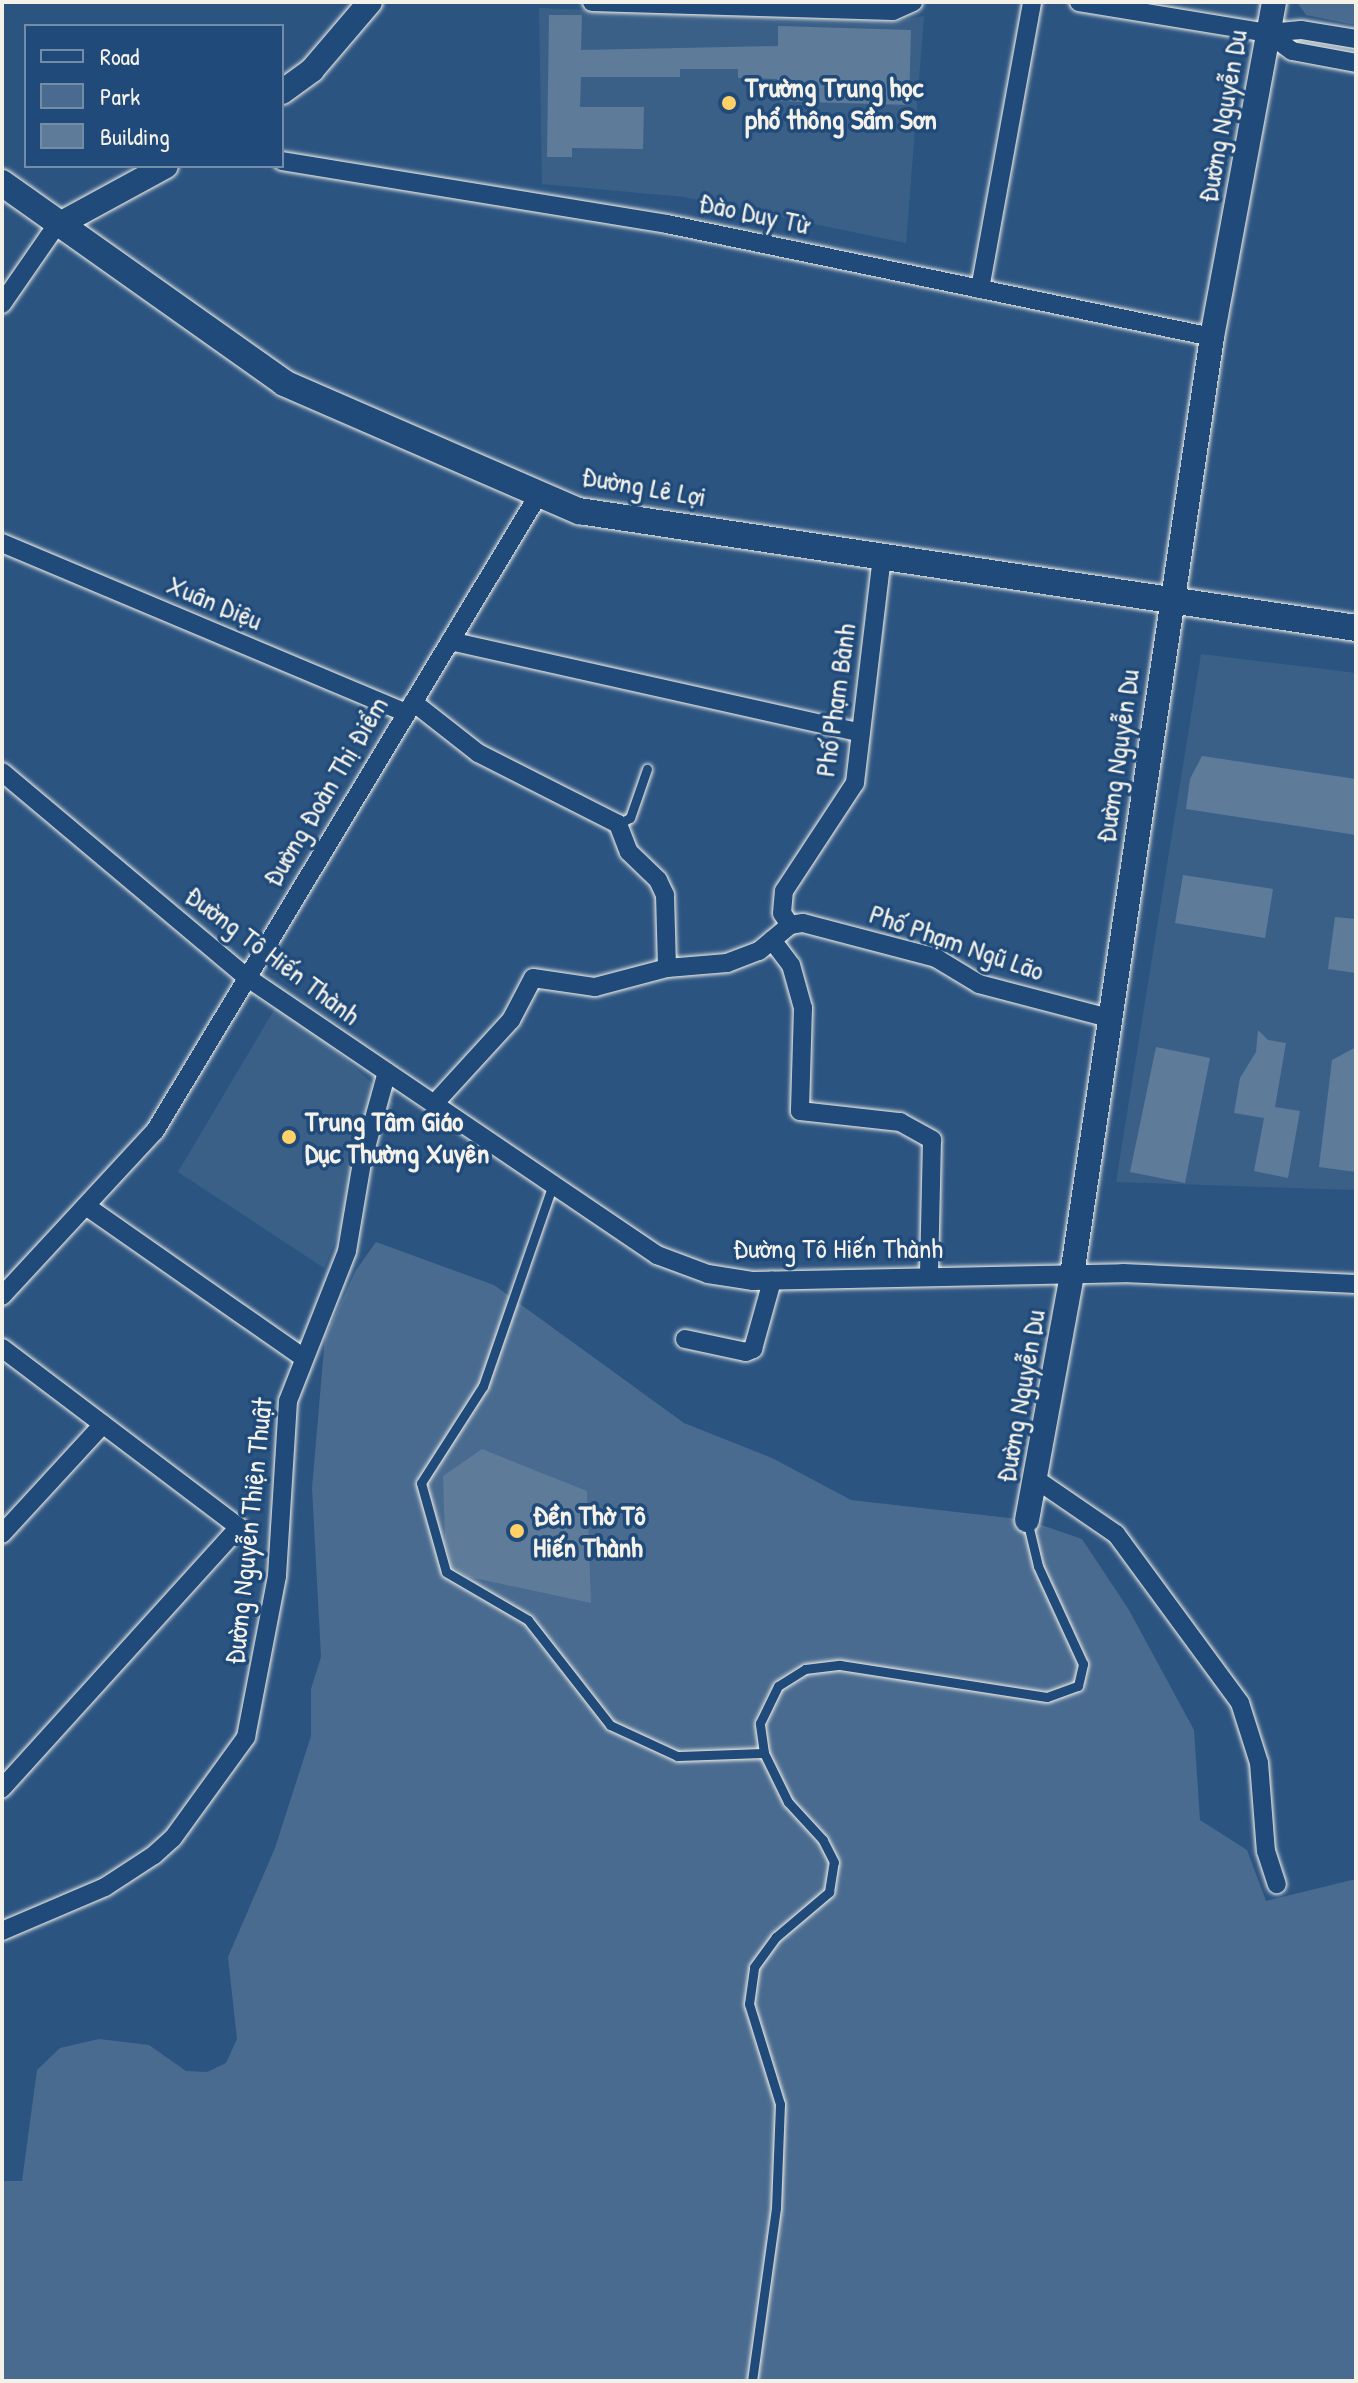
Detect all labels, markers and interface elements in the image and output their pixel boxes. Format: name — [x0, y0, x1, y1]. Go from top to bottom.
legend — [24, 24, 284, 168]
street label: Đường Nguyễn Du — [1190, 27, 1254, 205]
text: Road — [100, 40, 139, 72]
place label: Trường Trung học phổ thông Sầm Sơn — [745, 70, 937, 136]
text: Park — [100, 80, 140, 112]
marker: Trường Trung học phổ thông Sầm Sơn — [720, 94, 738, 112]
text: Building — [100, 120, 170, 152]
street label: Đào Duy Từ — [696, 185, 812, 241]
street label: Đường Lê Lợi — [579, 459, 709, 513]
street label: Xuân Diệu — [162, 567, 268, 637]
street label: Phố Phạm Bành — [808, 621, 862, 779]
street label: Đường Nguyễn Du — [1088, 667, 1146, 845]
street label: Đường Đoàn Thị Điểm — [255, 690, 395, 892]
street label: Đường Tô Hiến Thành — [179, 878, 367, 1032]
street label: Phố Phạm Ngũ Lão — [865, 896, 1049, 988]
place label: Trung Tâm Giáo Dục Thường Xuyên — [305, 1104, 489, 1170]
marker: Trung Tâm Giáo Dục Thường Xuyên — [280, 1128, 298, 1146]
street label: Đường Tô Hiến Thành — [733, 1231, 943, 1265]
street label: Đường Nguyễn Du — [988, 1307, 1052, 1485]
street label: Đường Nguyễn Thiện Thuật — [217, 1396, 279, 1666]
place label: Đền Thờ Tô Hiến Thành — [533, 1498, 646, 1564]
marker: Đền Thờ Tô Hiến Thành — [508, 1522, 526, 1540]

